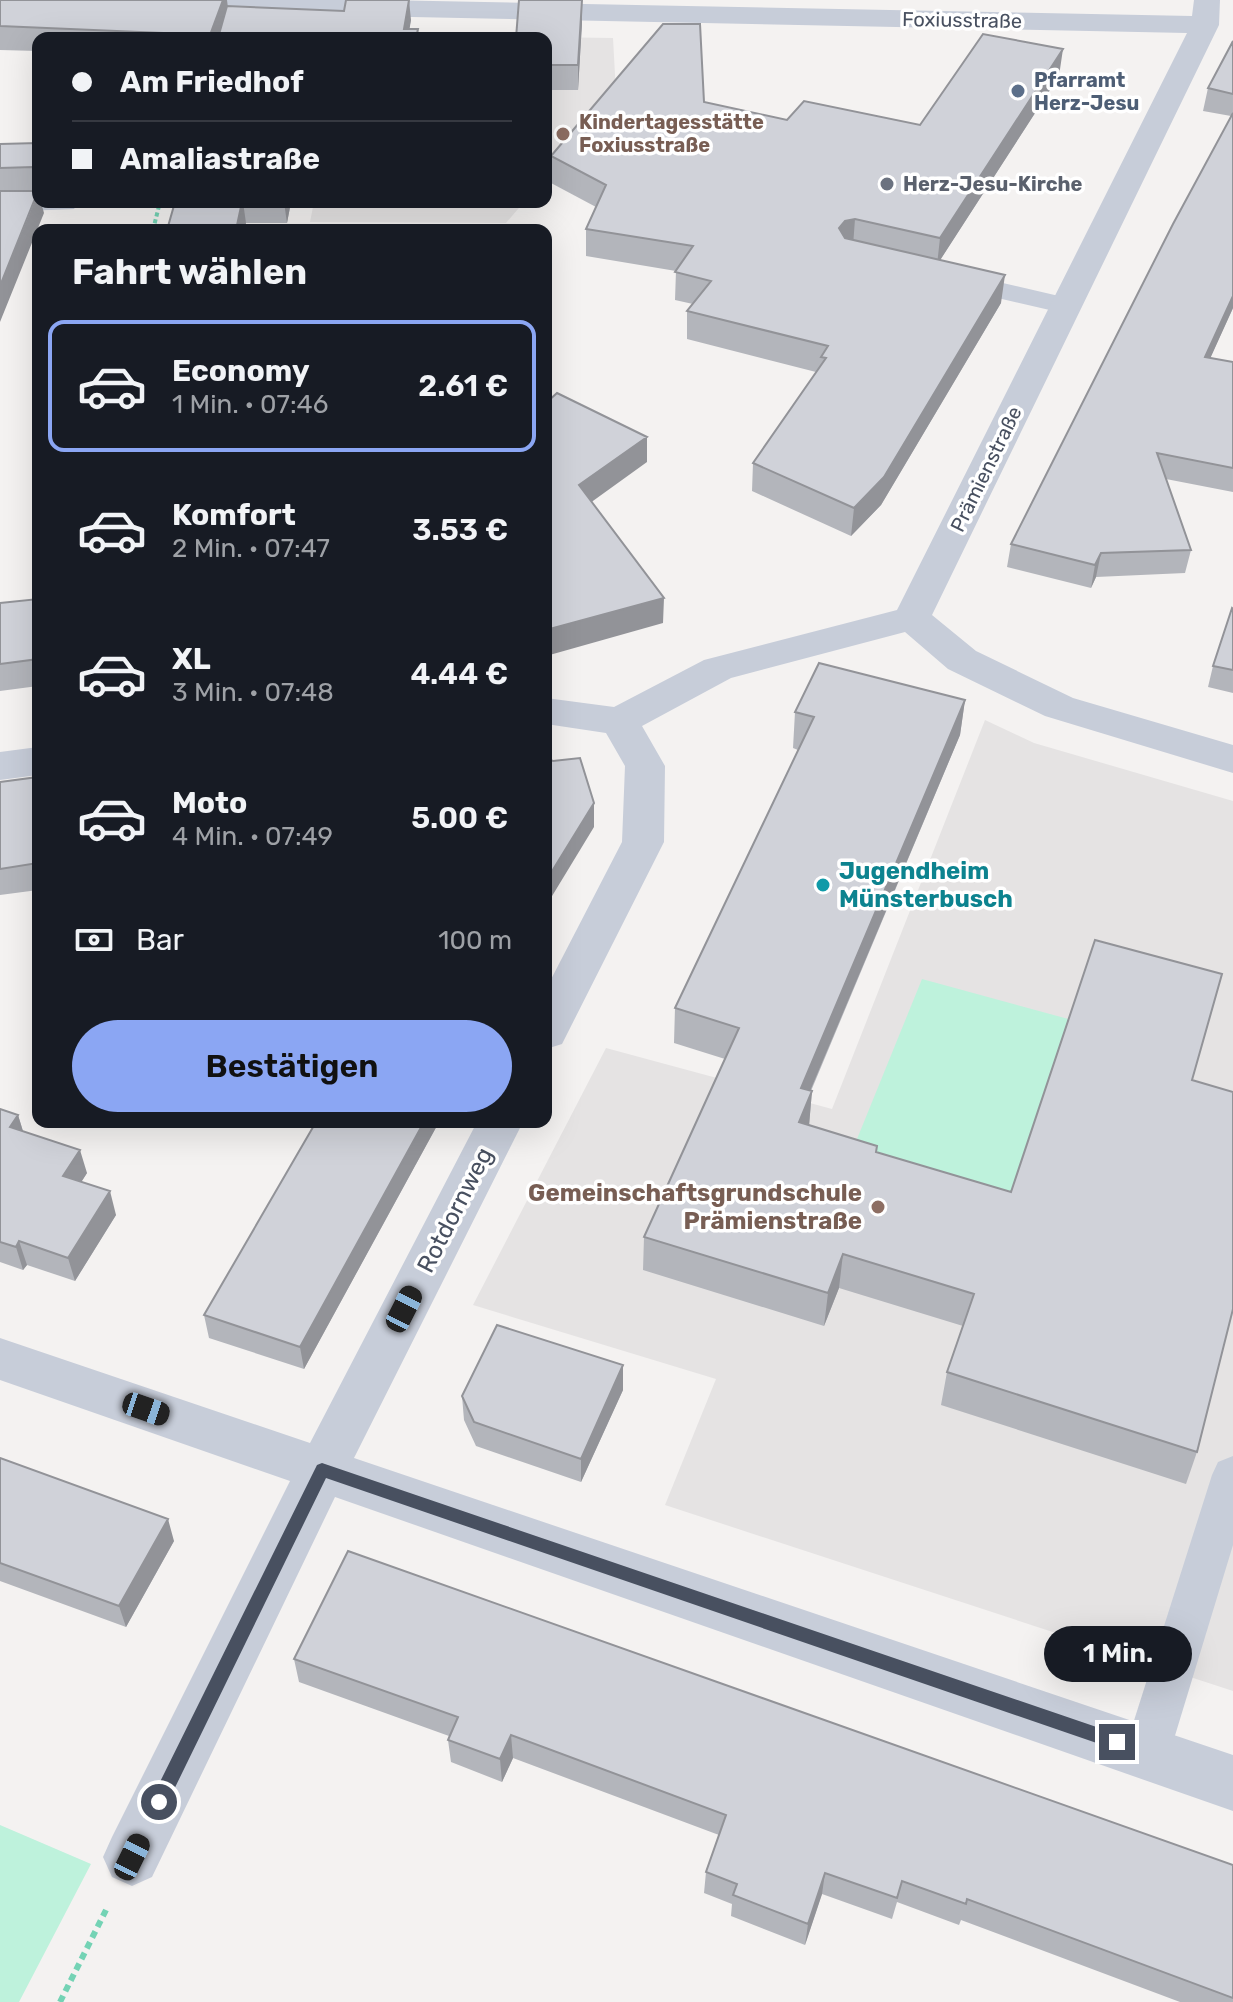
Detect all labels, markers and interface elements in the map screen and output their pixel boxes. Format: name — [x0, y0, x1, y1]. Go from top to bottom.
street label: Foxiusstraße — [902, 7, 1022, 33]
text: Am Friedhof — [120, 64, 304, 100]
place label: Pfarramt Herz-Jesu — [1034, 68, 1139, 115]
marker: Pfarramt Herz-Jesu — [1009, 82, 1027, 100]
place label: Kindertagesstätte Foxiusstraße — [579, 110, 764, 157]
marker: Kindertagesstätte Foxiusstraße — [554, 125, 572, 143]
text: Amaliastraße — [120, 141, 320, 177]
place label: Herz-Jesu-Kirche — [903, 172, 1083, 196]
marker: Herz-Jesu-Kirche — [878, 175, 896, 193]
text: Fahrt wählen — [72, 250, 307, 293]
icon: car — [76, 350, 148, 422]
text: Economy — [172, 353, 310, 389]
text: 2.61 € — [418, 368, 508, 404]
text: 1 Min. · 07:46 — [172, 389, 328, 420]
street label: Prämienstraße — [945, 402, 1027, 536]
icon: car — [76, 494, 148, 566]
text: Komfort — [172, 497, 296, 533]
text: 3.53 € — [412, 512, 508, 548]
text: 2 Min. · 07:47 — [172, 533, 330, 564]
icon: car — [76, 638, 148, 710]
text: XL — [172, 641, 211, 677]
text: 4.44 € — [410, 656, 508, 692]
text: 3 Min. · 07:48 — [172, 677, 334, 708]
icon: car — [76, 782, 148, 854]
text: Moto — [172, 785, 247, 821]
text: 5.00 € — [411, 800, 508, 836]
text: 4 Min. · 07:49 — [172, 821, 333, 852]
place label: Jugendheim Münsterbusch — [839, 857, 1013, 913]
marker: Jugendheim Münsterbusch — [814, 876, 832, 894]
icon: cash — [72, 918, 116, 962]
text: Bar — [136, 922, 184, 958]
text: 100 m — [438, 925, 512, 956]
button: Bestätigen — [72, 1020, 512, 1112]
street label: Rotdornweg — [411, 1143, 499, 1277]
place label: Gemeinschaftsgrundschule Prämienstraße — [528, 1179, 862, 1235]
marker: Gemeinschaftsgrundschule Prämienstraße — [869, 1198, 887, 1216]
car — [382, 1282, 426, 1336]
car — [119, 1390, 173, 1428]
callout: 1 Min. — [1043, 1626, 1191, 1682]
text: 1 Min. — [1083, 1638, 1153, 1669]
route end — [1099, 1724, 1135, 1760]
route start — [141, 1784, 177, 1820]
car — [111, 1830, 153, 1884]

